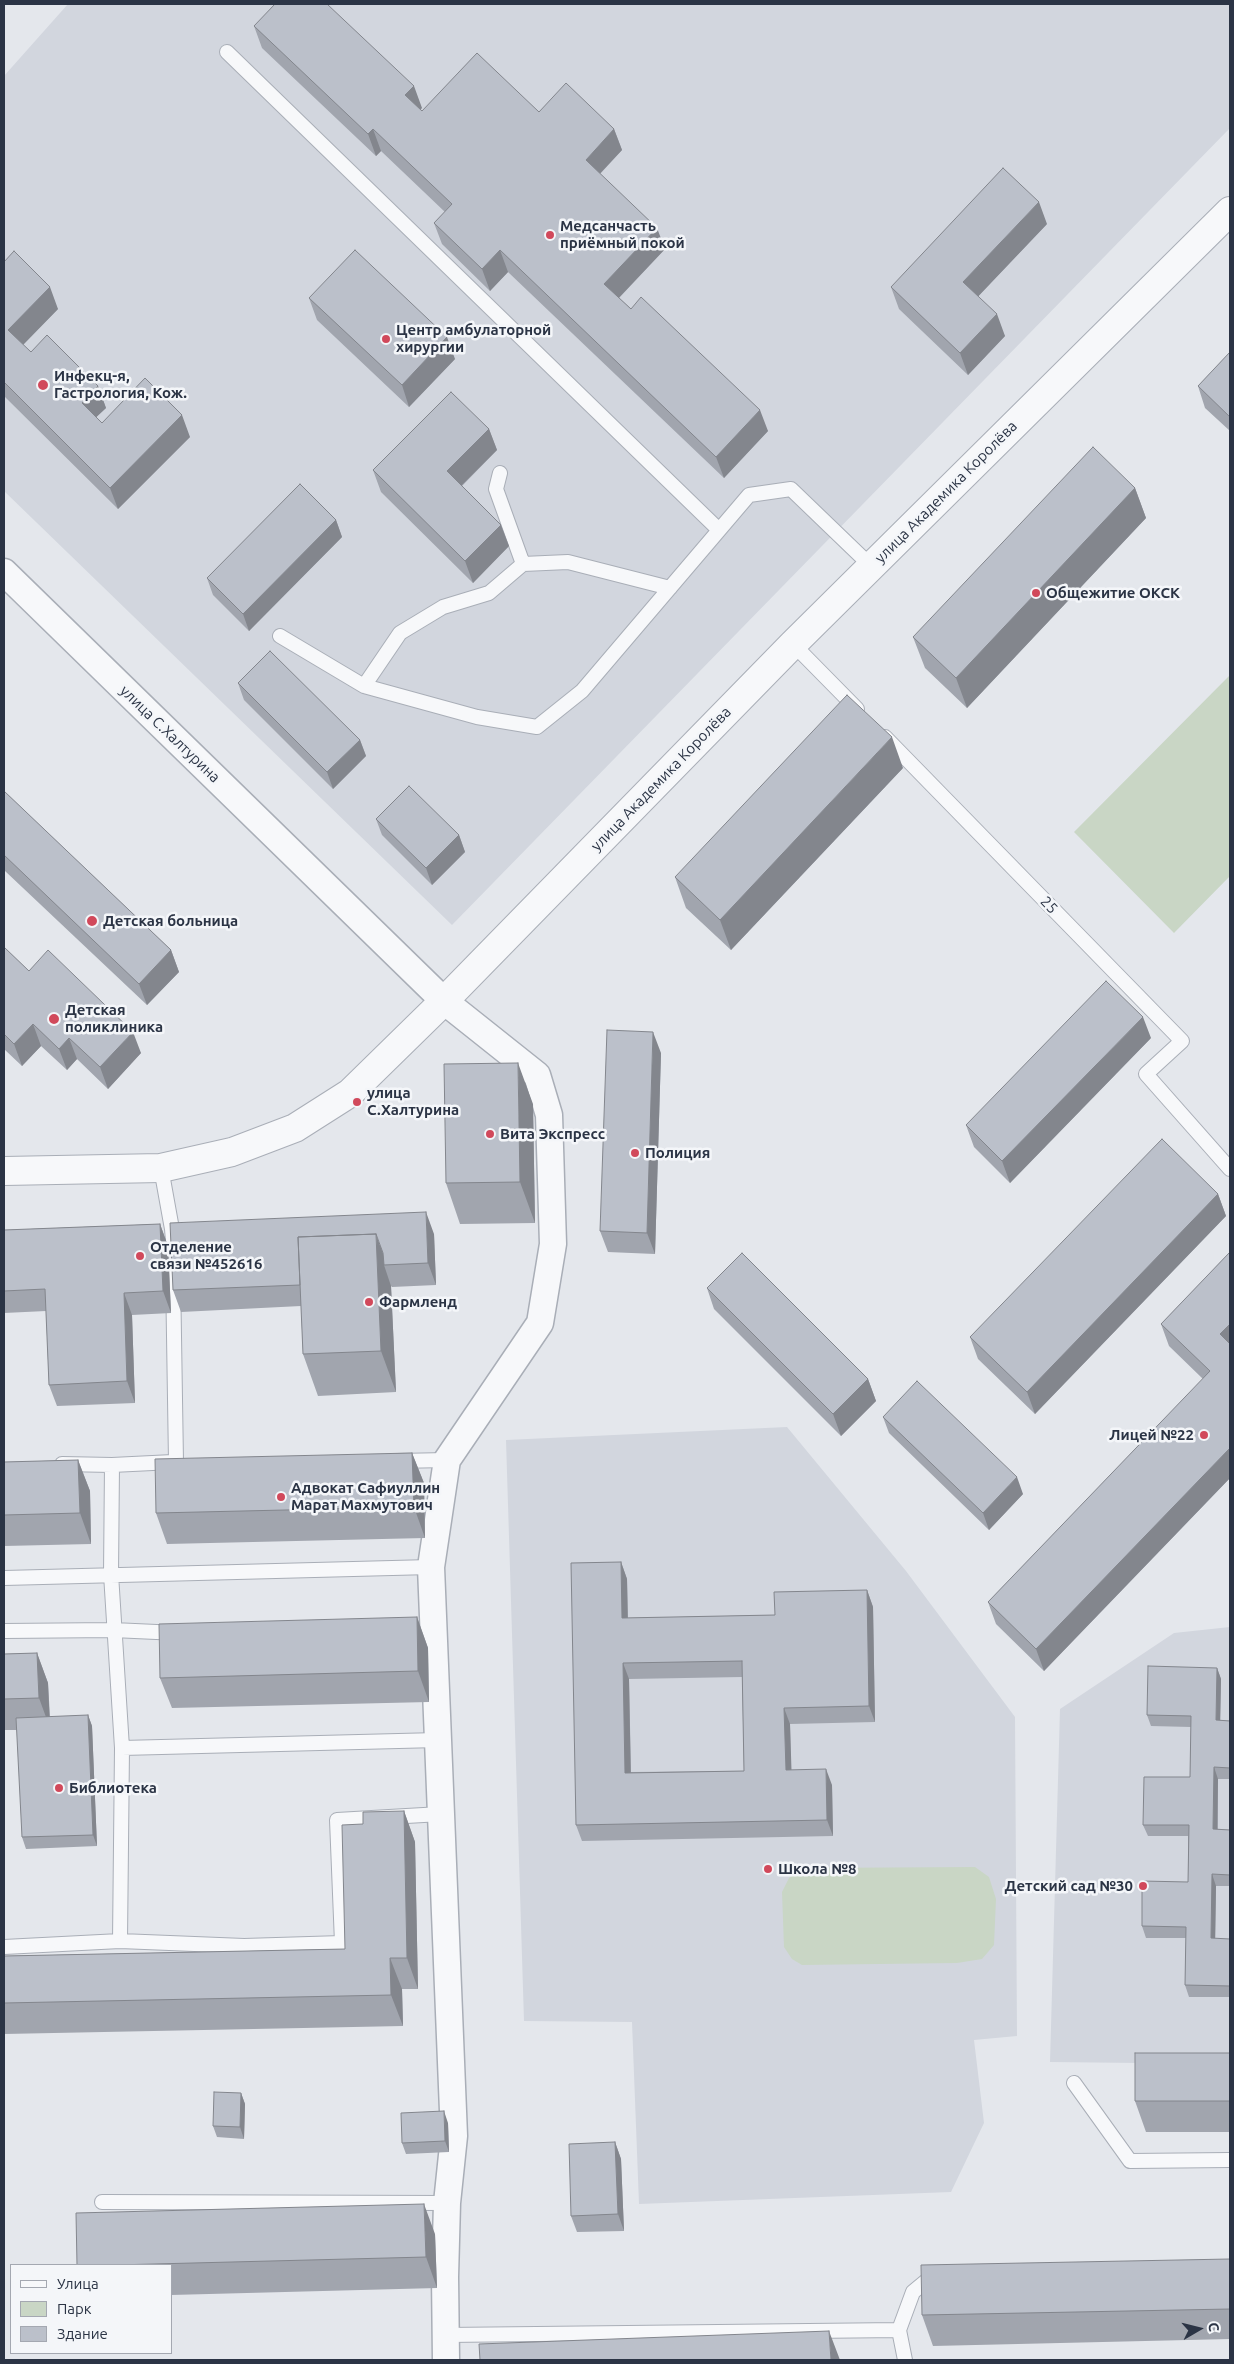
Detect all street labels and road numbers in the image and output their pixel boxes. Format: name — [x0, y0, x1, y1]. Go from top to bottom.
street label: улица Академика Королёва — [871, 417, 1021, 567]
street label: улица С.Халтурина — [116, 682, 224, 786]
street label: улица Академика Королёва — [587, 703, 735, 855]
street label: 25 — [1037, 893, 1061, 917]

